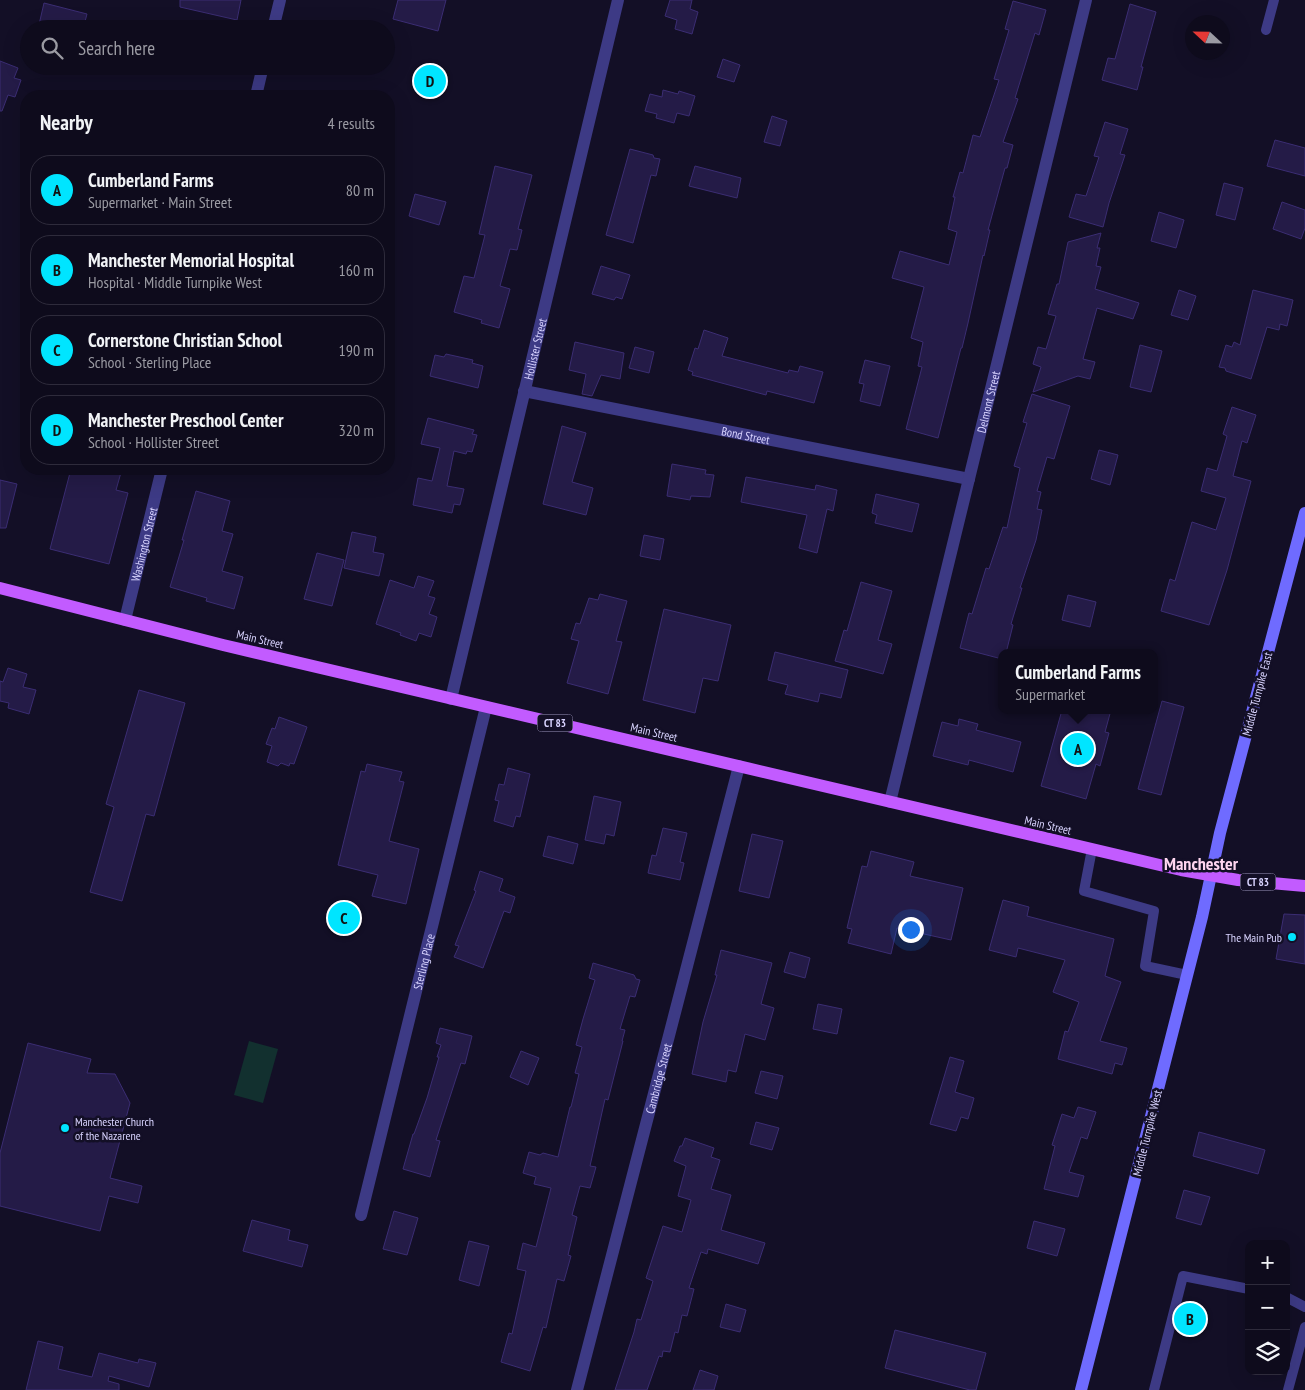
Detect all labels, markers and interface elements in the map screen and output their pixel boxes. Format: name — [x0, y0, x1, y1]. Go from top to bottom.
north arrow — [1185, 15, 1230, 60]
search box — [20, 20, 395, 75]
icon: search — [38, 34, 66, 62]
text: Search here — [78, 36, 155, 60]
pin: D — [414, 62, 446, 100]
text: Nearby — [40, 109, 93, 136]
text: 4 results — [328, 113, 375, 133]
text: Cumberland Farms — [88, 168, 214, 192]
text: A — [53, 180, 61, 200]
text: 80 m — [346, 180, 374, 200]
text: Supermarket · Main Street — [88, 192, 232, 212]
text: Manchester Memorial Hospital — [88, 248, 294, 272]
text: B — [53, 260, 61, 280]
text: 160 m — [339, 260, 374, 280]
text: Hospital · Middle Turnpike West — [88, 272, 262, 292]
street label: Hollister Street — [520, 316, 549, 381]
text: Cornerstone Christian School — [88, 328, 282, 352]
text: C — [53, 340, 61, 360]
text: 190 m — [339, 340, 374, 360]
text: School · Sterling Place — [88, 352, 211, 372]
street label: Delmont Street — [973, 369, 1003, 434]
text: Manchester Preschool Center — [88, 408, 283, 432]
text: D — [53, 420, 61, 440]
text: 320 m — [339, 420, 374, 440]
street label: Bond Street — [720, 423, 772, 447]
text: School · Hollister Street — [88, 432, 219, 452]
street label: Washington Street — [127, 505, 160, 583]
street label: Main Street — [235, 626, 286, 652]
popup — [998, 649, 1158, 714]
street label: Middle Turnpike East — [1239, 650, 1276, 737]
text: Cumberland Farms — [1015, 660, 1141, 684]
text: Supermarket — [1015, 684, 1085, 704]
road number: CT 83 — [538, 714, 572, 731]
street label: Main Street — [629, 719, 680, 745]
pin: A — [1062, 730, 1094, 768]
street label: Main Street — [1023, 812, 1074, 838]
district label: Manchester — [1164, 852, 1239, 875]
road number: CT 83 — [1240, 874, 1276, 890]
pin: C — [328, 899, 360, 937]
your location — [898, 917, 924, 943]
place label: The Main Pub — [1225, 930, 1282, 945]
marker: The Main Pub — [1286, 931, 1298, 943]
street label: Sterling Place — [409, 932, 437, 991]
street label: Cambridge Street — [642, 1041, 674, 1115]
street label: Middle Turnpike West — [1129, 1088, 1165, 1178]
place label: Manchester Church of the Nazarene — [75, 1114, 154, 1143]
marker: Manchester Church of the Nazarene — [59, 1122, 71, 1134]
map controls — [1245, 1240, 1290, 1375]
button: + — [1245, 1240, 1290, 1285]
button: − — [1245, 1285, 1290, 1330]
pin: B — [1174, 1300, 1206, 1338]
button: layers — [1245, 1330, 1290, 1375]

